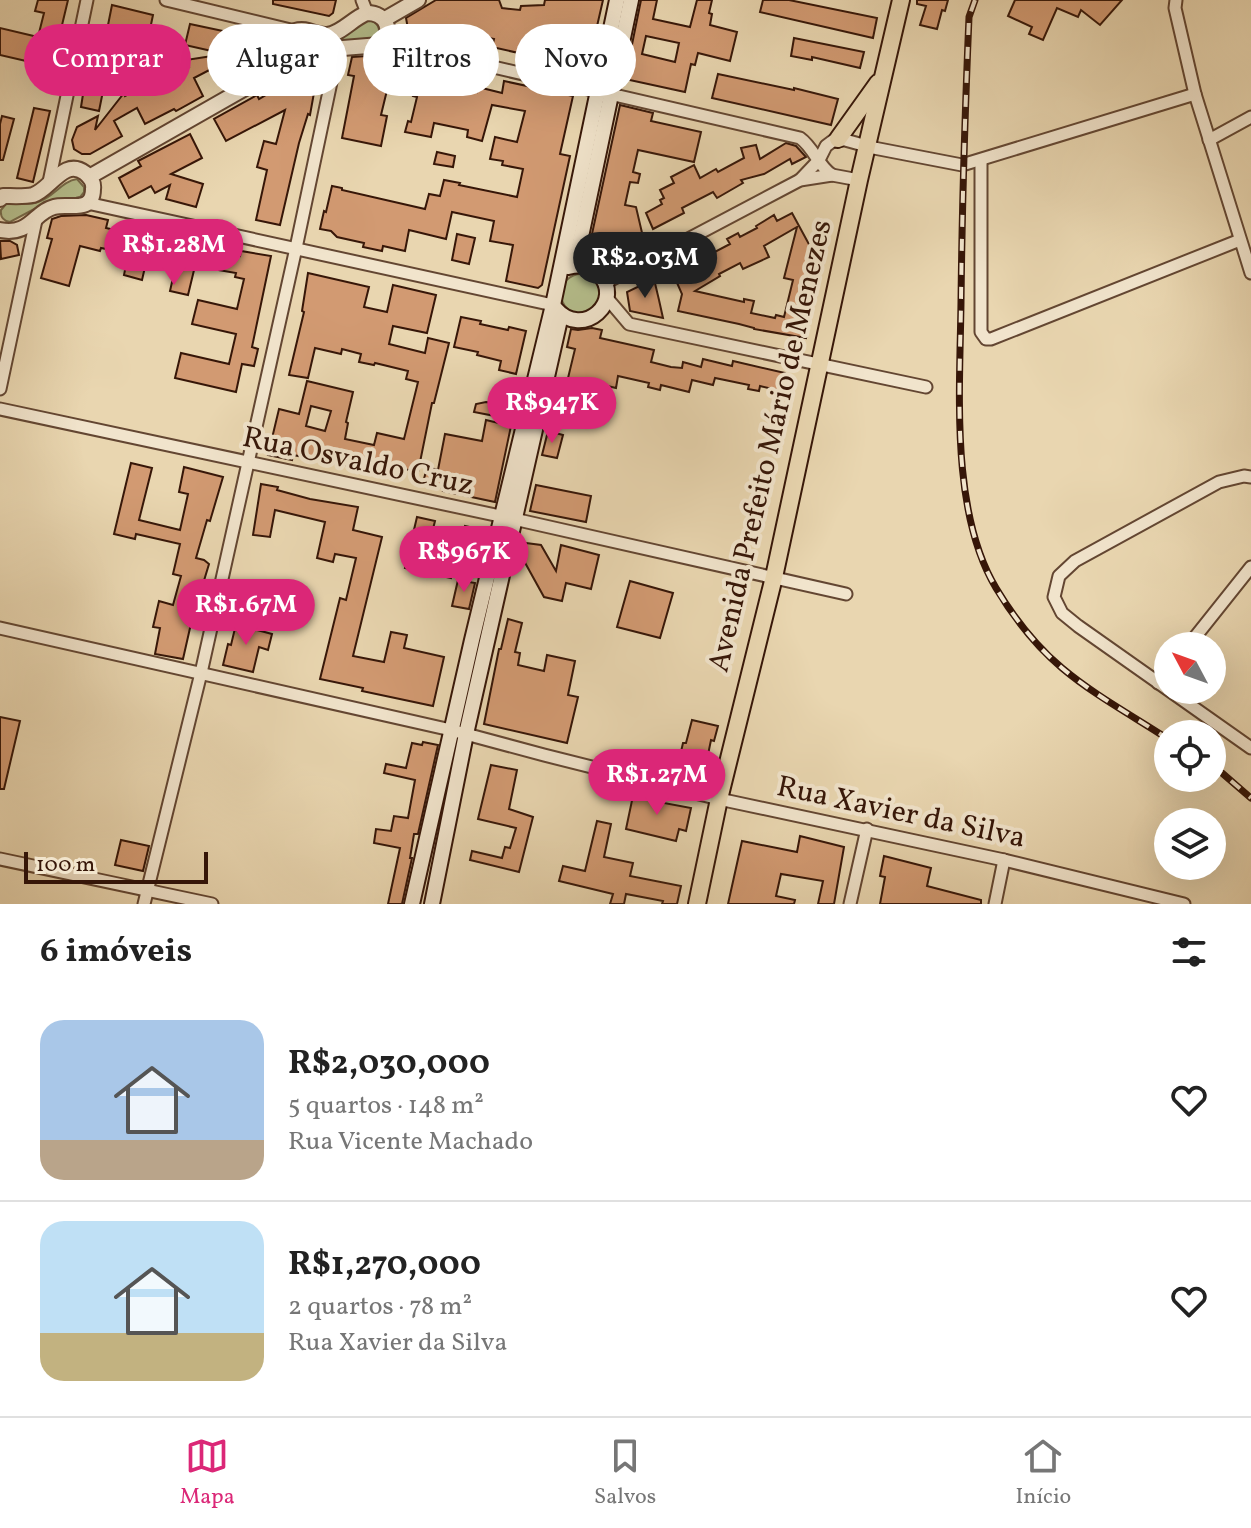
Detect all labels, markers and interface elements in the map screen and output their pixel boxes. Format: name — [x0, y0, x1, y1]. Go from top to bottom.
chip: Comprar — [24, 24, 191, 96]
chip: Alugar — [207, 24, 347, 96]
chip: Filtros — [363, 24, 499, 96]
chip: Novo — [515, 24, 636, 96]
street label: Avenida Prefeito Mário de Menezes — [698, 216, 844, 676]
pin: R$1.28M — [100, 219, 248, 287]
text: R$1.28M — [122, 227, 226, 263]
pin: R$2.03M — [571, 232, 719, 300]
text: R$2.03M — [591, 240, 699, 276]
pin: R$947K — [487, 377, 617, 445]
text: R$947K — [505, 385, 599, 421]
street label: Rua Osvaldo Cruz — [239, 417, 477, 507]
pin: R$967K — [399, 526, 529, 594]
text: R$967K — [417, 534, 511, 570]
pin: R$1.67M — [172, 579, 320, 647]
text: R$1.67M — [195, 587, 297, 623]
north arrow — [1154, 632, 1226, 704]
map controls — [1154, 632, 1226, 880]
button: locate — [1154, 720, 1226, 792]
pin: R$1.27M — [583, 749, 731, 817]
text: R$1.27M — [606, 757, 708, 793]
street label: Rua Xavier da Silva — [773, 766, 1029, 860]
button: layers — [1154, 808, 1226, 880]
scale bar — [24, 848, 208, 884]
text: 100 m — [36, 850, 95, 881]
text: 6 imóveis — [40, 929, 192, 976]
icon: filters — [1167, 930, 1211, 974]
text: R$2,030,000 — [288, 1041, 490, 1088]
icon: home — [104, 1052, 200, 1148]
icon: heart — [1167, 1078, 1211, 1122]
text: 5 quartos · 148 m² — [288, 1088, 484, 1124]
text: Rua Vicente Machado — [288, 1124, 533, 1160]
text: R$1,270,000 — [288, 1242, 481, 1289]
icon: home — [104, 1253, 200, 1349]
icon: heart — [1167, 1279, 1211, 1323]
text: 2 quartos · 78 m² — [288, 1289, 472, 1325]
text: Rua Xavier da Silva — [288, 1325, 508, 1361]
tab: Mapa — [180, 1434, 235, 1513]
tab: Salvos — [594, 1434, 656, 1513]
tab: Início — [1016, 1434, 1071, 1513]

